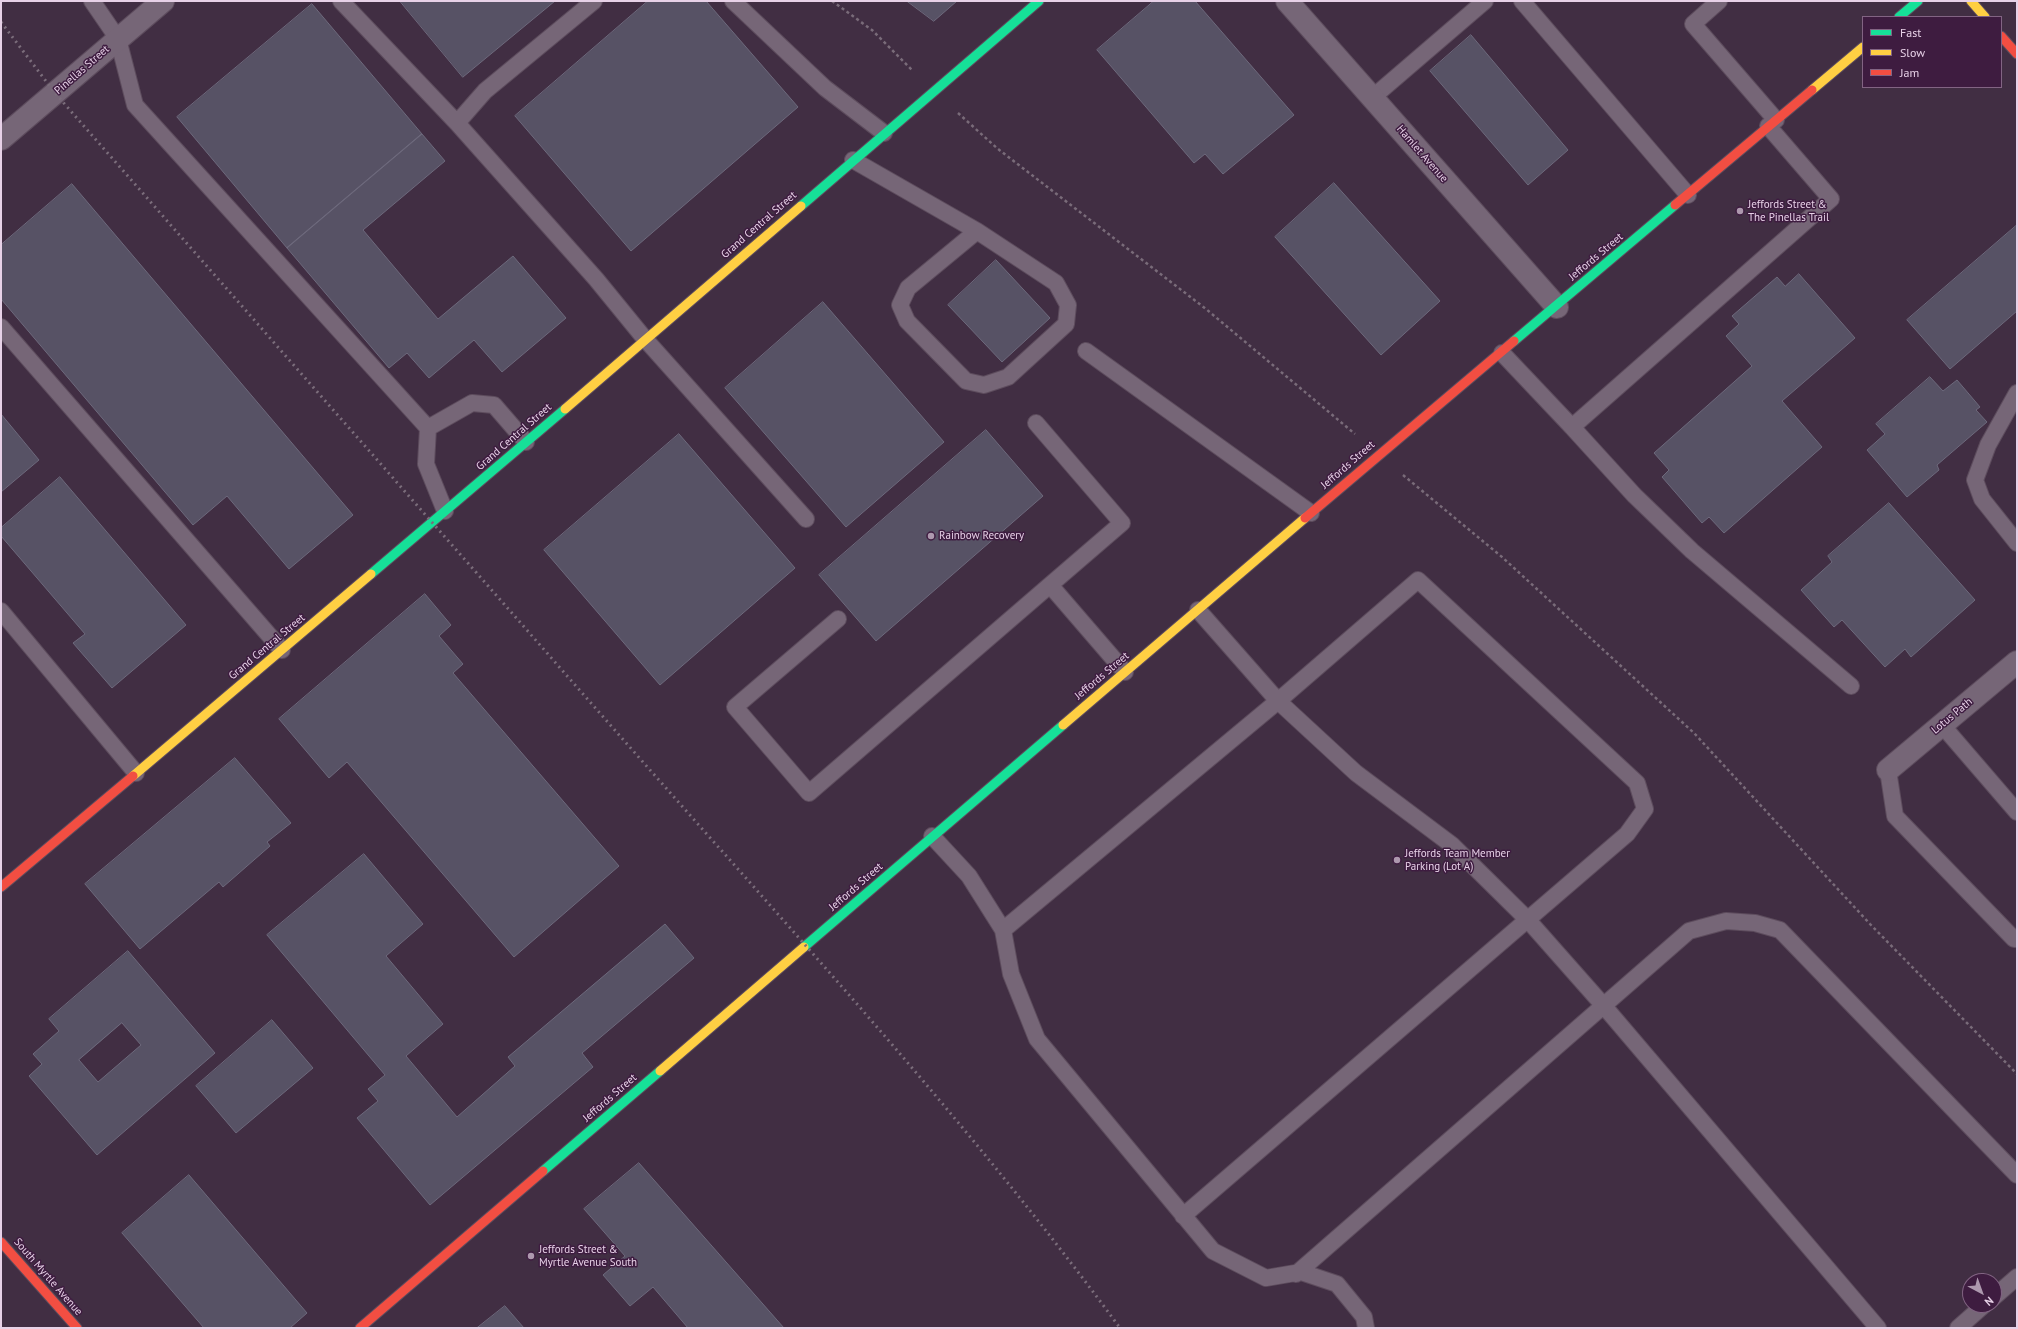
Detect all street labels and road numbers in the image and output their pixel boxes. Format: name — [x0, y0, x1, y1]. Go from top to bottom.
street label: Pinellas Street — [52, 43, 112, 97]
street label: Hamlet Avenue — [1394, 123, 1450, 185]
street label: Grand Central Street — [719, 189, 799, 261]
street label: Jeffords Street — [1566, 230, 1626, 284]
street label: Grand Central Street — [474, 401, 554, 473]
street label: Jeffords Street — [1318, 438, 1378, 492]
street label: Grand Central Street — [226, 611, 308, 683]
street label: Jeffords Street — [1072, 649, 1132, 703]
street label: Lotus Path — [1929, 695, 1975, 737]
street label: Jeffords Street — [826, 860, 886, 914]
street label: Jeffords Street — [580, 1071, 640, 1125]
street label: South Myrtle Avenue — [11, 1236, 85, 1318]

